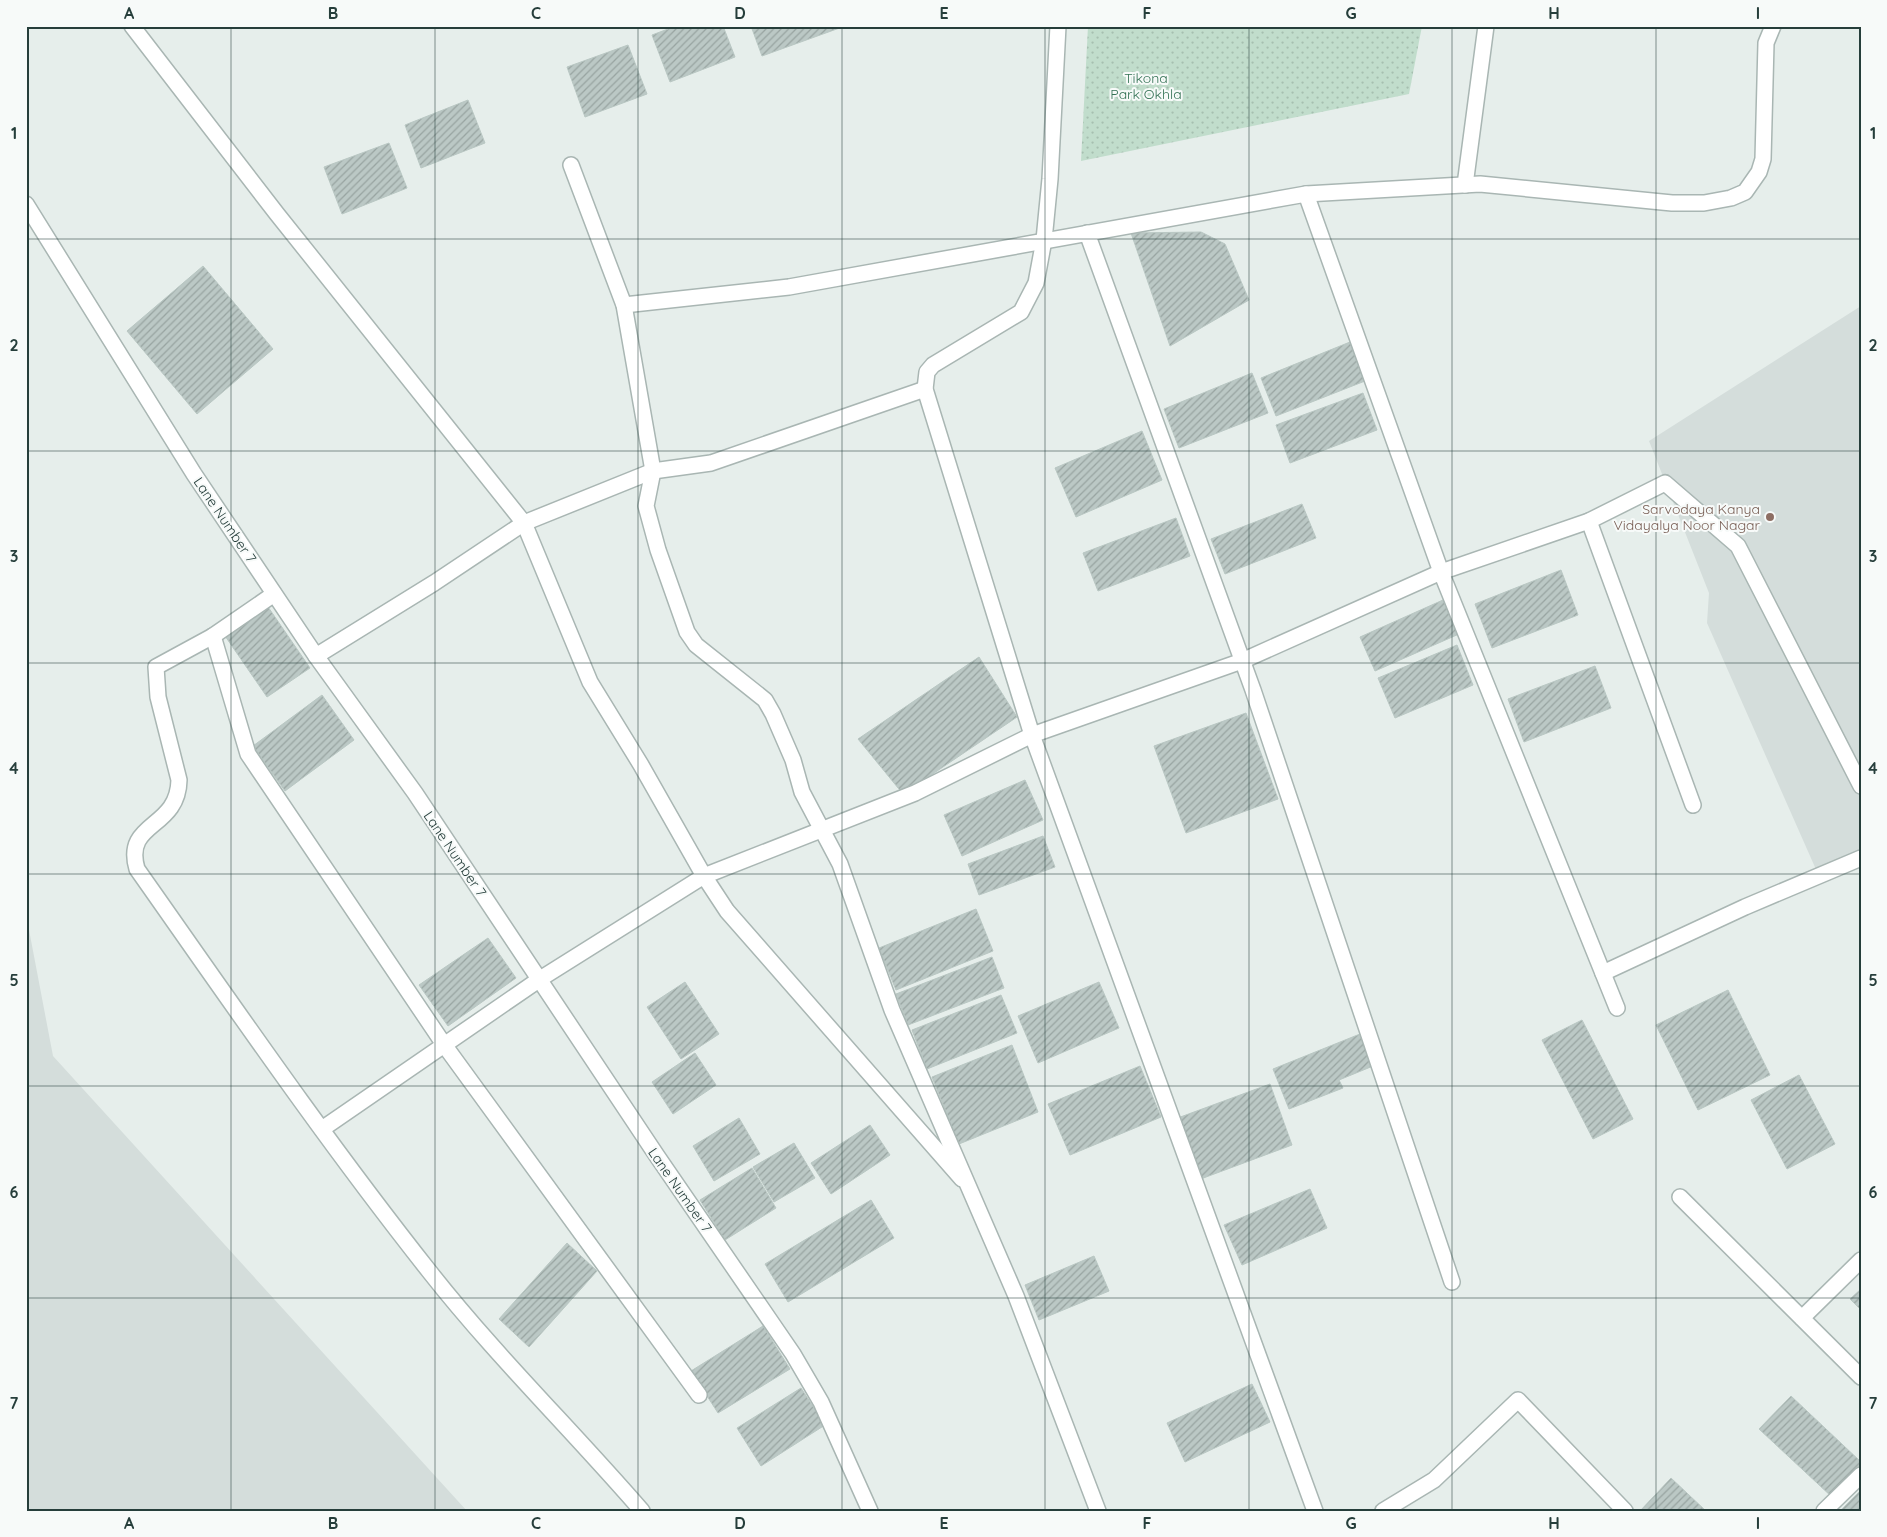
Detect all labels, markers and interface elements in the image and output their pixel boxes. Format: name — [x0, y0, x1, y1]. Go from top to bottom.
text: A — [124, 3, 135, 23]
text: B — [328, 3, 338, 23]
text: C — [531, 3, 541, 23]
text: D — [734, 3, 746, 23]
text: E — [939, 3, 949, 23]
text: F — [1143, 3, 1152, 23]
text: G — [1345, 3, 1357, 23]
text: H — [1548, 3, 1560, 23]
text: I — [1756, 3, 1760, 23]
park label: Tikona Park Okhla — [1110, 69, 1182, 103]
text: 1 — [11, 123, 17, 143]
text: 1 — [1870, 123, 1876, 143]
text: 2 — [9, 335, 19, 355]
text: 2 — [1868, 335, 1878, 355]
street label: Lane Number 7 — [190, 474, 260, 566]
place label: Sarvodaya Kanya Vidayalya Noor Nagar — [1613, 500, 1761, 534]
marker: Sarvodaya Kanya Vidayalya Noor Nagar — [1764, 511, 1776, 523]
text: 3 — [10, 546, 18, 566]
text: 3 — [1869, 546, 1877, 566]
text: 4 — [9, 758, 19, 778]
text: 4 — [1868, 758, 1878, 778]
street label: Lane Number 7 — [420, 808, 490, 900]
text: 5 — [9, 970, 19, 990]
text: 5 — [1868, 970, 1878, 990]
street label: Lane Number 7 — [644, 1144, 716, 1236]
text: 6 — [10, 1182, 19, 1202]
text: 6 — [1869, 1182, 1878, 1202]
text: 7 — [10, 1393, 19, 1413]
text: 7 — [1869, 1393, 1878, 1413]
text: A — [124, 1513, 135, 1533]
text: B — [328, 1513, 338, 1533]
text: C — [531, 1513, 541, 1533]
text: D — [734, 1513, 746, 1533]
text: E — [939, 1513, 949, 1533]
text: F — [1143, 1513, 1152, 1533]
text: G — [1345, 1513, 1357, 1533]
text: H — [1548, 1513, 1560, 1533]
text: I — [1756, 1513, 1760, 1533]

